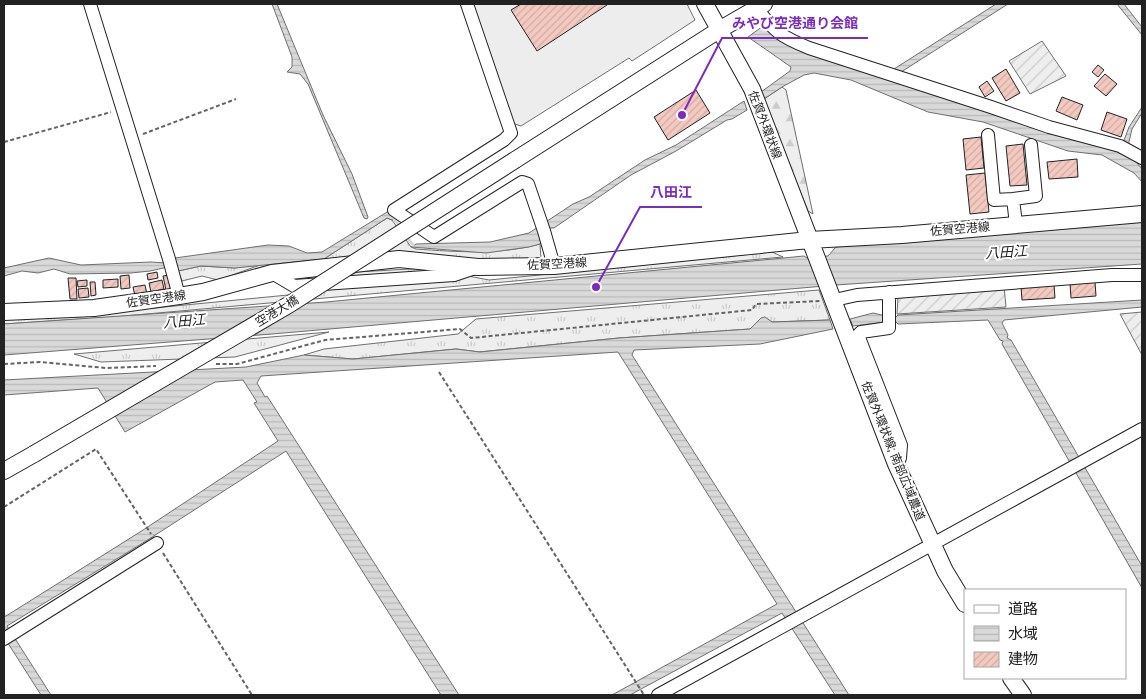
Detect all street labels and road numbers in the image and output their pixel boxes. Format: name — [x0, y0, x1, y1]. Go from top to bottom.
street label: 佐賀外環状線 — [746, 89, 784, 161]
street label: 佐賀空港線 — [929, 219, 991, 239]
street label: 佐賀空港線 — [527, 255, 587, 273]
street label: 佐賀空港線 — [125, 288, 187, 310]
street label: 空港大橋 — [253, 293, 301, 329]
street label: 佐賀外環状線; 南部広域農道 — [859, 379, 927, 523]

